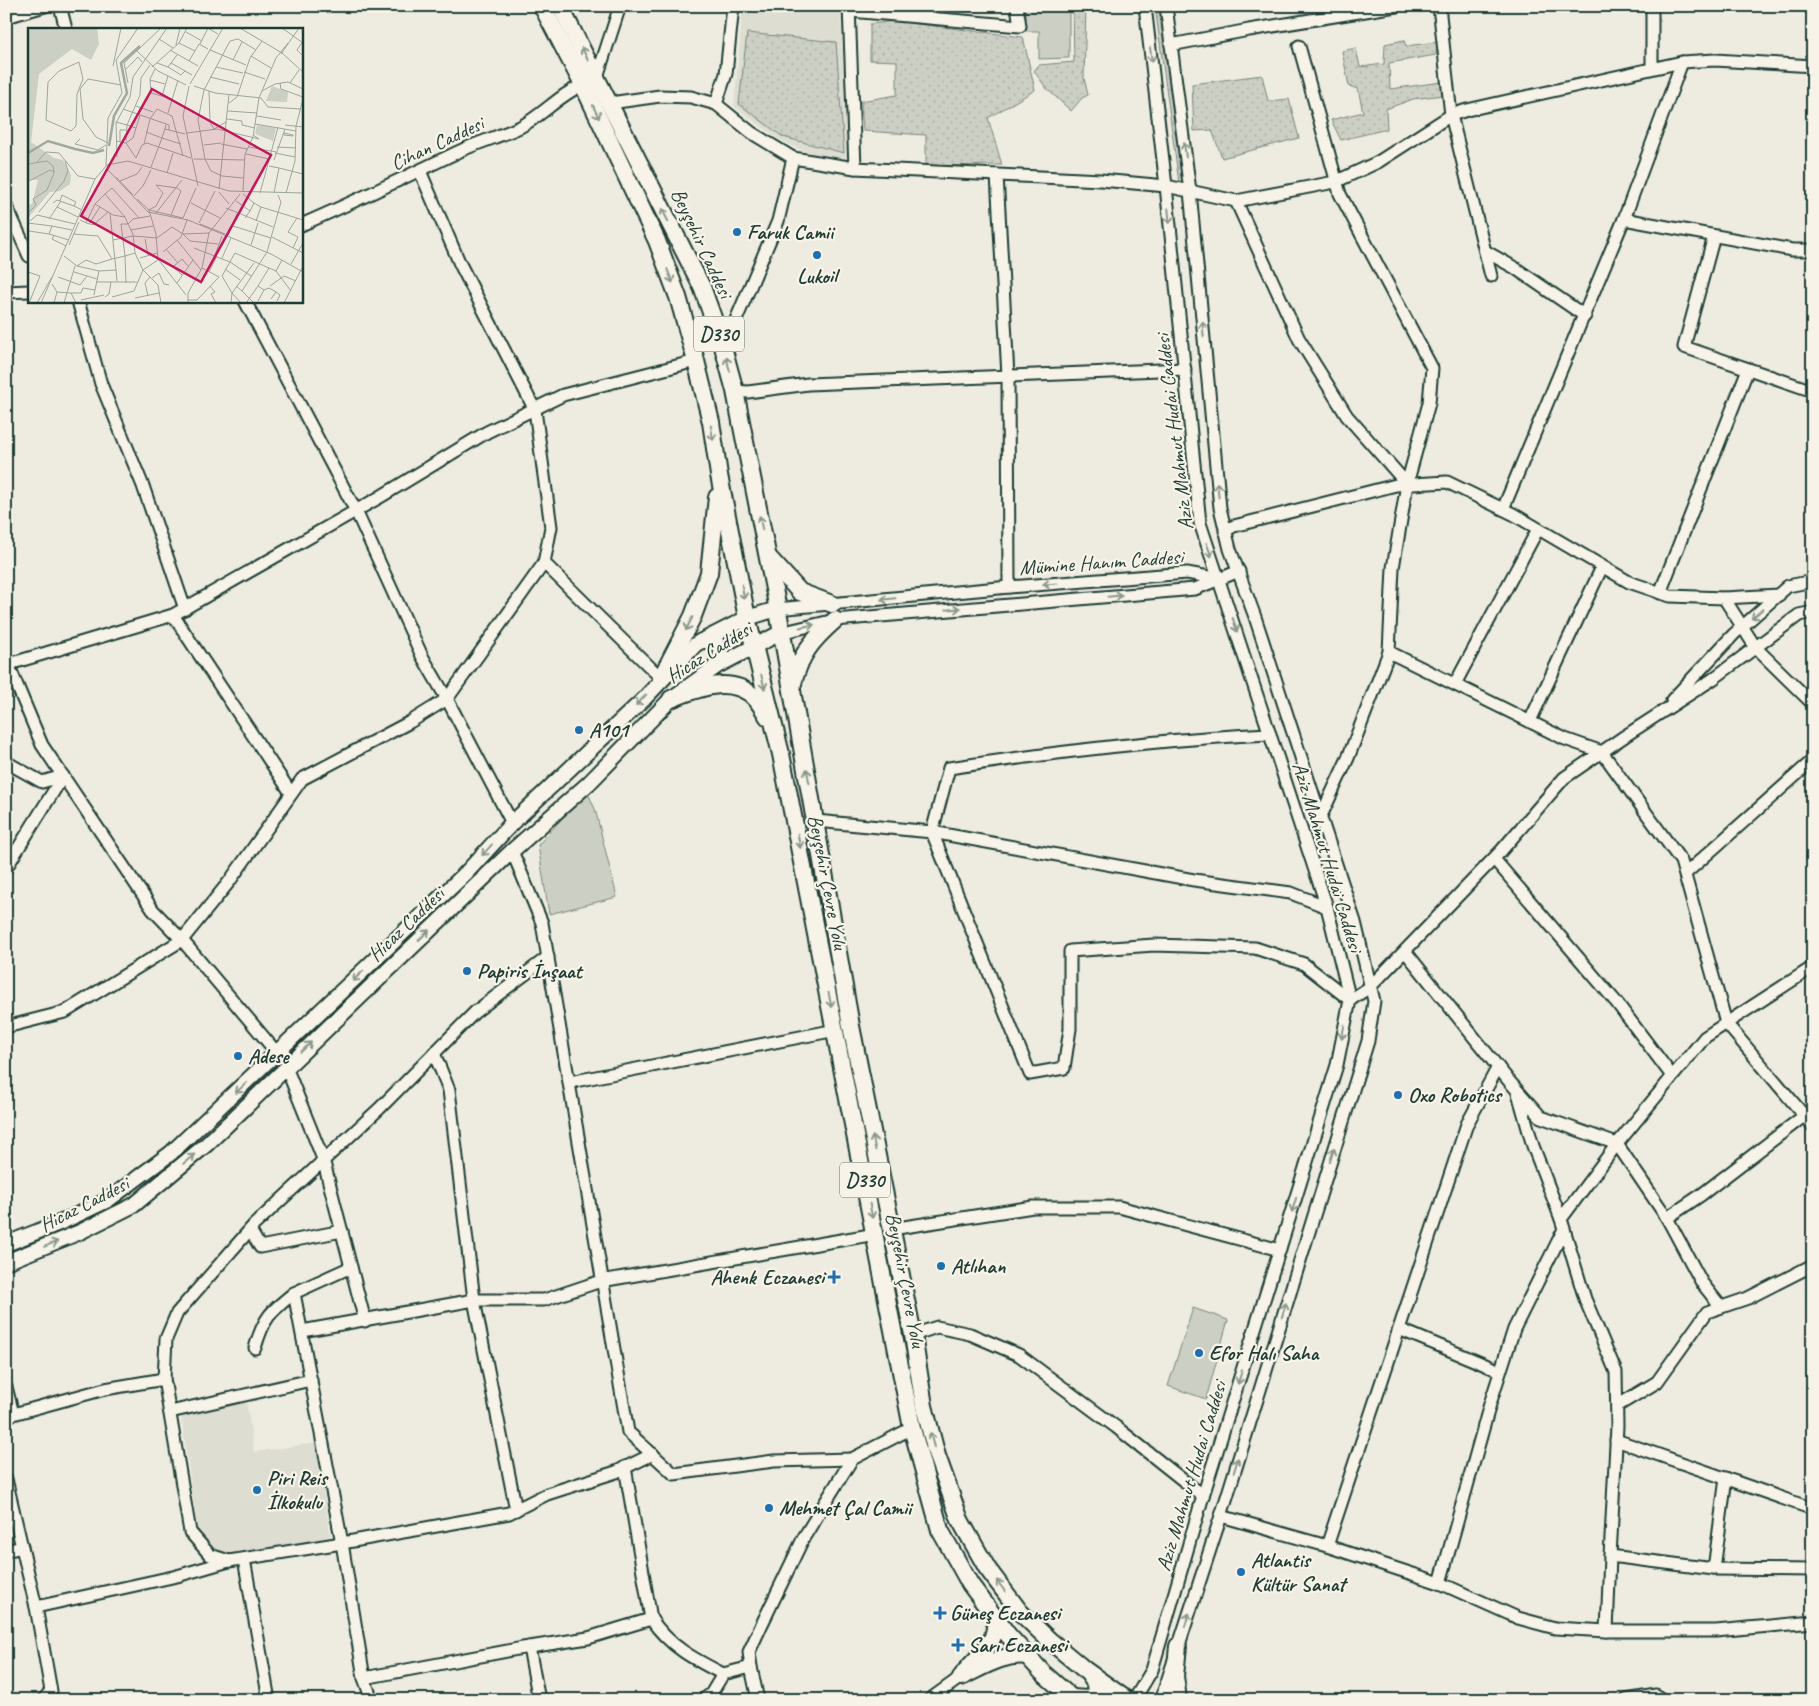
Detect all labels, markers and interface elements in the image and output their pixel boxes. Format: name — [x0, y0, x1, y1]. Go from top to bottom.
inset map — [28, 28, 302, 302]
one-way arrow — [1146, 46, 1156, 62]
one-way arrow — [580, 47, 589, 62]
one-way arrow — [591, 104, 601, 119]
street label: Cihan Caddesi — [386, 109, 490, 176]
one-way arrow — [1180, 142, 1190, 158]
street label: Beyşehir Caddesi — [665, 184, 740, 305]
one-way arrow — [660, 207, 670, 222]
one-way arrow — [1164, 208, 1174, 224]
place label: Faruk Camii — [747, 219, 836, 245]
marker: Faruk Camii — [731, 226, 743, 238]
marker: Lukoil — [811, 249, 823, 261]
place label: Lukoil — [797, 263, 841, 289]
one-way arrow — [666, 268, 675, 283]
road number: D330 — [694, 316, 744, 352]
one-way arrow — [1198, 321, 1208, 337]
street label: Aziz Mahmut Hudai Caddesi — [1149, 330, 1199, 531]
one-way arrow — [723, 357, 732, 373]
one-way arrow — [707, 424, 717, 440]
one-way arrow — [1214, 483, 1223, 499]
one-way arrow — [756, 516, 766, 532]
one-way arrow — [1205, 542, 1214, 558]
street label: Mümine Hanım Caddesi — [1018, 543, 1187, 581]
one-way arrow — [1042, 579, 1058, 588]
one-way arrow — [739, 584, 749, 600]
one-way arrow — [1106, 591, 1122, 600]
one-way arrow — [880, 594, 896, 603]
one-way arrow — [944, 604, 960, 613]
one-way arrow — [1751, 608, 1764, 619]
street label: Hicaz Caddesi — [661, 614, 759, 689]
one-way arrow — [684, 617, 694, 632]
one-way arrow — [1231, 617, 1240, 633]
one-way arrow — [799, 620, 815, 630]
one-way arrow — [759, 674, 768, 690]
one-way arrow — [635, 694, 647, 707]
place label: A101 — [589, 717, 631, 743]
marker: A101 — [573, 724, 585, 736]
street label: Aziz Mahmut Hudai Caddesi — [1287, 759, 1370, 958]
one-way arrow — [802, 769, 812, 785]
street label: Beyşehir Çevre Yolu — [802, 812, 854, 953]
one-way arrow — [794, 832, 804, 848]
one-way arrow — [481, 844, 493, 857]
street label: Hicaz Caddesi — [362, 879, 452, 967]
one-way arrow — [417, 929, 430, 941]
place label: Papiris İnşaat — [477, 958, 584, 984]
marker: Papiris İnşaat — [461, 965, 473, 977]
one-way arrow — [352, 970, 365, 982]
one-way arrow — [826, 992, 835, 1008]
one-way arrow — [1338, 1024, 1347, 1040]
one-way arrow — [300, 1041, 312, 1053]
place label: Adese — [248, 1043, 291, 1069]
marker: Adese — [232, 1050, 244, 1062]
one-way arrow — [234, 1082, 247, 1094]
place label: Oxo Robotics — [1408, 1082, 1504, 1108]
marker: Oxo Robotics — [1392, 1089, 1404, 1101]
one-way arrow — [869, 1135, 879, 1151]
one-way arrow — [1328, 1147, 1338, 1163]
one-way arrow — [182, 1154, 195, 1165]
road number: D330 — [840, 1162, 890, 1198]
street label: Hicaz Caddesi — [35, 1169, 136, 1238]
one-way arrow — [1288, 1197, 1298, 1213]
one-way arrow — [867, 1203, 877, 1219]
street label: Beyşehir Çevre Yolu — [880, 1210, 932, 1351]
one-way arrow — [43, 1239, 59, 1248]
place label: Atlıhan — [951, 1253, 1006, 1279]
marker: Atlıhan — [935, 1260, 947, 1272]
place label: Ahenk Eczanesi — [711, 1264, 827, 1290]
marker: Ahenk Eczanesi — [828, 1271, 840, 1283]
one-way arrow — [1280, 1303, 1290, 1319]
place label: Efor Halı Saha — [1209, 1340, 1320, 1366]
marker: Efor Halı Saha — [1193, 1347, 1205, 1359]
one-way arrow — [1235, 1369, 1245, 1385]
street label: Aziz Mahmut Hudai Caddesi — [1150, 1375, 1233, 1574]
one-way arrow — [927, 1432, 937, 1448]
one-way arrow — [1232, 1458, 1242, 1474]
place label: Piri Reis İlkokulu — [267, 1465, 329, 1515]
marker: Piri Reis İlkokulu — [251, 1484, 263, 1496]
place label: Mehmet Çal Camii — [779, 1495, 914, 1521]
marker: Mehmet Çal Camii — [763, 1502, 775, 1514]
place label: Atlantis Kültür Sanat — [1251, 1547, 1348, 1597]
marker: Atlantis Kültür Sanat — [1235, 1566, 1247, 1578]
one-way arrow — [995, 1580, 1006, 1593]
place label: Güneş Eczanesi — [950, 1600, 1063, 1626]
marker: Güneş Eczanesi — [934, 1607, 946, 1619]
one-way arrow — [1183, 1613, 1192, 1629]
place label: Sarı Eczanesi — [968, 1632, 1070, 1658]
marker: Sarı Eczanesi — [952, 1639, 964, 1651]

